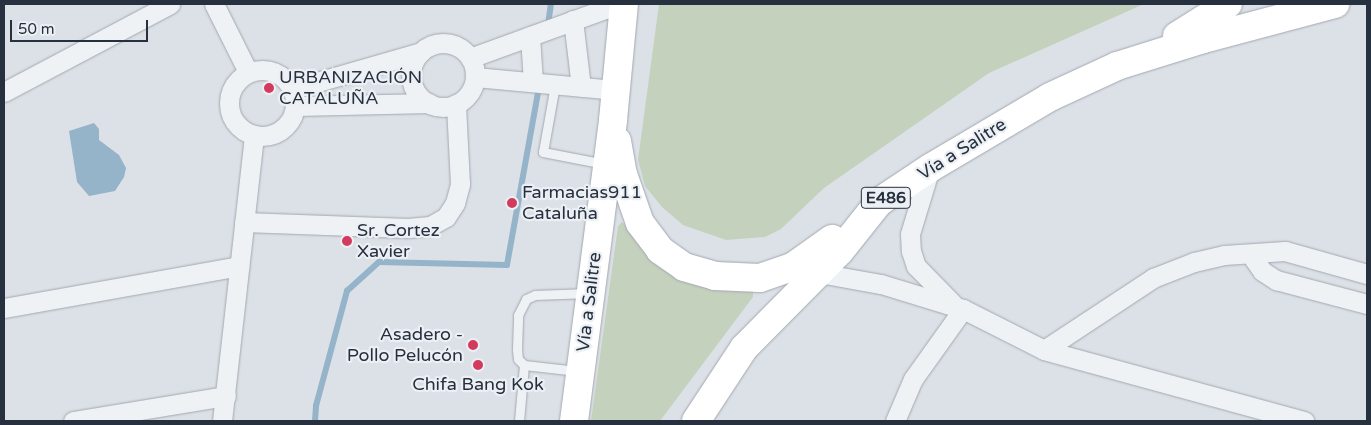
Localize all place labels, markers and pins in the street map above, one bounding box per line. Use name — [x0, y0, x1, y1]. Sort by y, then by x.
place label: URBANIZACIÓN CATALUÑA — [279, 67, 422, 110]
marker: URBANIZACIÓN CATALUÑA — [263, 82, 275, 94]
place label: Farmacias911 Cataluña — [522, 182, 642, 224]
marker: Farmacias911 Cataluña — [506, 197, 518, 209]
place label: Sr. Cortez Xavier — [357, 220, 440, 262]
marker: Sr. Cortez Xavier — [341, 235, 353, 247]
place label: Asadero - Pollo Pelucón — [347, 324, 463, 366]
marker: Asadero - Pollo Pelucón — [467, 339, 479, 351]
marker: Chifa Bang Kok — [472, 359, 484, 371]
place label: Chifa Bang Kok — [412, 373, 544, 395]

